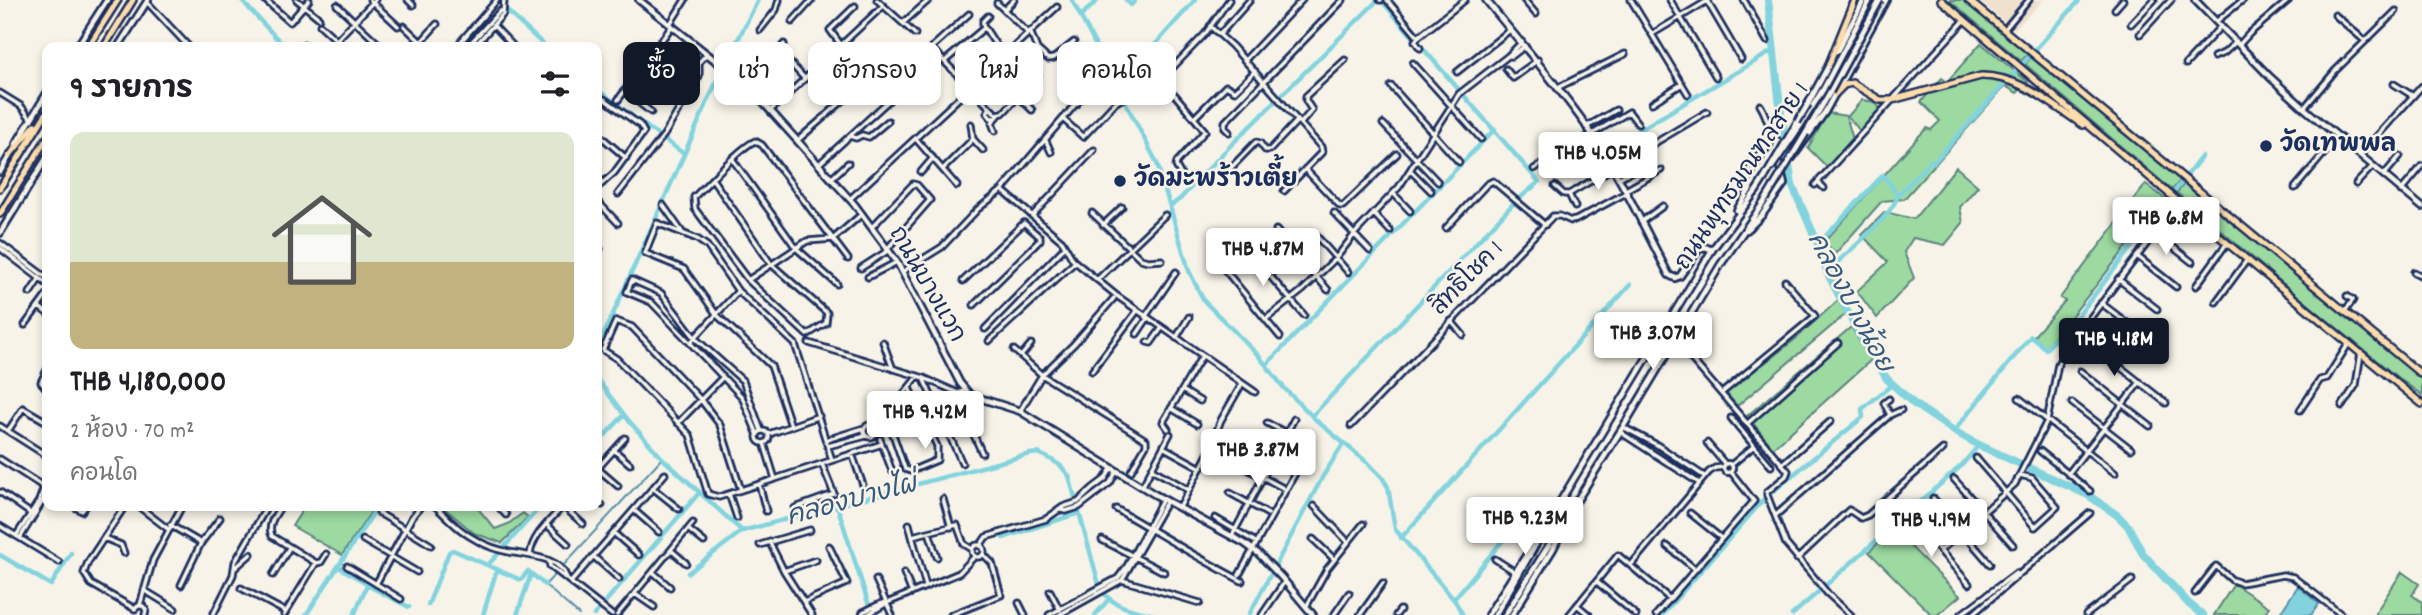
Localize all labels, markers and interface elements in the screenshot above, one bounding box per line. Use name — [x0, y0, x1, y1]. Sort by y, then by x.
chip: ซื้อ — [623, 42, 700, 105]
chip: เช่า — [714, 42, 794, 105]
chip: ตัวกรอง — [808, 42, 941, 105]
chip: ใหม่ — [955, 42, 1043, 105]
chip: คอนโด — [1057, 42, 1176, 105]
icon: filters — [536, 65, 574, 103]
text: 9 รายการ — [70, 70, 193, 113]
street label: ถนนพุทธมณฑลสาย 1 — [1667, 76, 1819, 278]
place label: วัดเทพพล — [2280, 128, 2396, 163]
pin: THB 4.05M — [1518, 132, 1678, 192]
text: THB 4.05M — [1554, 138, 1642, 171]
marker: วัดเทพพล — [2258, 138, 2274, 154]
place label: วัดมะพร้าวเตี้ย — [1134, 153, 1298, 198]
marker: วัดมะพร้าวเตี้ย — [1112, 173, 1128, 189]
icon: home — [259, 177, 385, 303]
pin: THB 6.8M — [2094, 198, 2238, 257]
text: THB 6.8M — [2129, 203, 2203, 236]
street label: ถนนบางแวก — [879, 221, 973, 349]
water label: คลองบางน้อย — [1796, 226, 1903, 382]
pin: THB 4.87M — [1183, 229, 1343, 288]
street label: สิทธิโชค 1 — [1422, 233, 1512, 324]
text: THB 4.87M — [1222, 234, 1304, 267]
pin: THB 3.07M — [1573, 312, 1733, 372]
text: THB 3.07M — [1610, 318, 1696, 351]
pin: THB 4.18M — [2034, 318, 2194, 378]
text: THB 4.18M — [2075, 324, 2153, 357]
text: THB 4,180,000 — [70, 363, 226, 406]
pin: THB 9.42M — [845, 392, 1005, 451]
text: THB 9.42M — [883, 397, 967, 430]
text: 2 ห้อง · 70 m² — [70, 416, 194, 449]
pin: THB 3.87M — [1178, 430, 1338, 489]
text: THB 3.87M — [1217, 435, 1299, 468]
text: คอนโด — [70, 459, 138, 492]
water label: คลองบางไผ่ — [782, 464, 926, 537]
pin: THB 9.23M — [1445, 498, 1605, 557]
pin: THB 4.19M — [1851, 500, 2011, 559]
text: THB 9.23M — [1482, 503, 1568, 536]
text: THB 4.19M — [1891, 505, 1971, 538]

